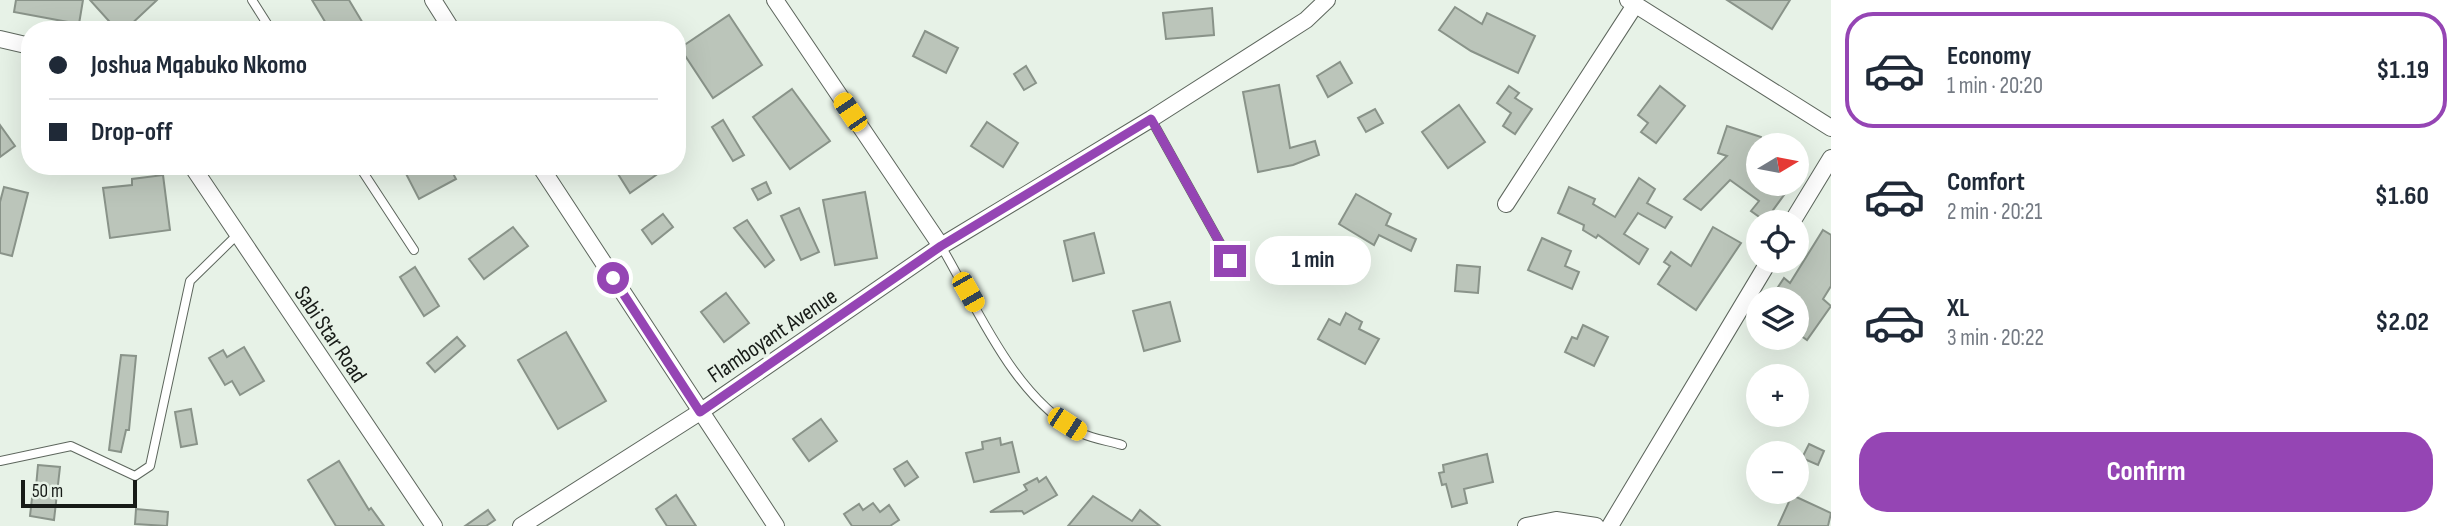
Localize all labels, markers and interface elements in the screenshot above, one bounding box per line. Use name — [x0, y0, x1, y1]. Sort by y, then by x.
icon: car — [1863, 39, 1926, 102]
text: Economy — [1947, 41, 2031, 72]
text: Joshua Mqabuko Nkomo — [91, 50, 307, 81]
text: $1.19 — [2376, 55, 2429, 86]
text: 1 min · 20:20 — [1947, 72, 2043, 100]
car — [830, 89, 871, 135]
text: Drop-off — [91, 117, 172, 148]
north arrow — [1746, 133, 1810, 196]
map controls — [1746, 133, 1809, 504]
icon: car — [1863, 165, 1926, 228]
text: Comfort — [1947, 167, 2025, 198]
text: $1.60 — [2375, 181, 2429, 212]
text: 2 min · 20:21 — [1947, 198, 2042, 226]
button: locate — [1746, 210, 1809, 273]
callout: 1 min — [1254, 236, 1370, 286]
route end — [1214, 245, 1246, 277]
text: 1 min — [1292, 246, 1334, 274]
route start — [597, 262, 629, 294]
car — [949, 269, 988, 315]
street label: Sabi Star Road — [288, 281, 373, 388]
street label: Flamboyant Avenue — [703, 282, 843, 389]
button: layers — [1746, 287, 1809, 350]
icon: car — [1863, 291, 1926, 354]
text: XL — [1947, 293, 1969, 324]
text: $2.02 — [2375, 307, 2429, 338]
text: 3 min · 20:22 — [1947, 324, 2044, 352]
button: + — [1746, 364, 1809, 427]
car — [1044, 404, 1091, 444]
button: Confirm — [1859, 432, 2433, 512]
button: − — [1746, 441, 1809, 504]
scale bar — [21, 477, 136, 509]
text: 50 m — [32, 480, 63, 503]

